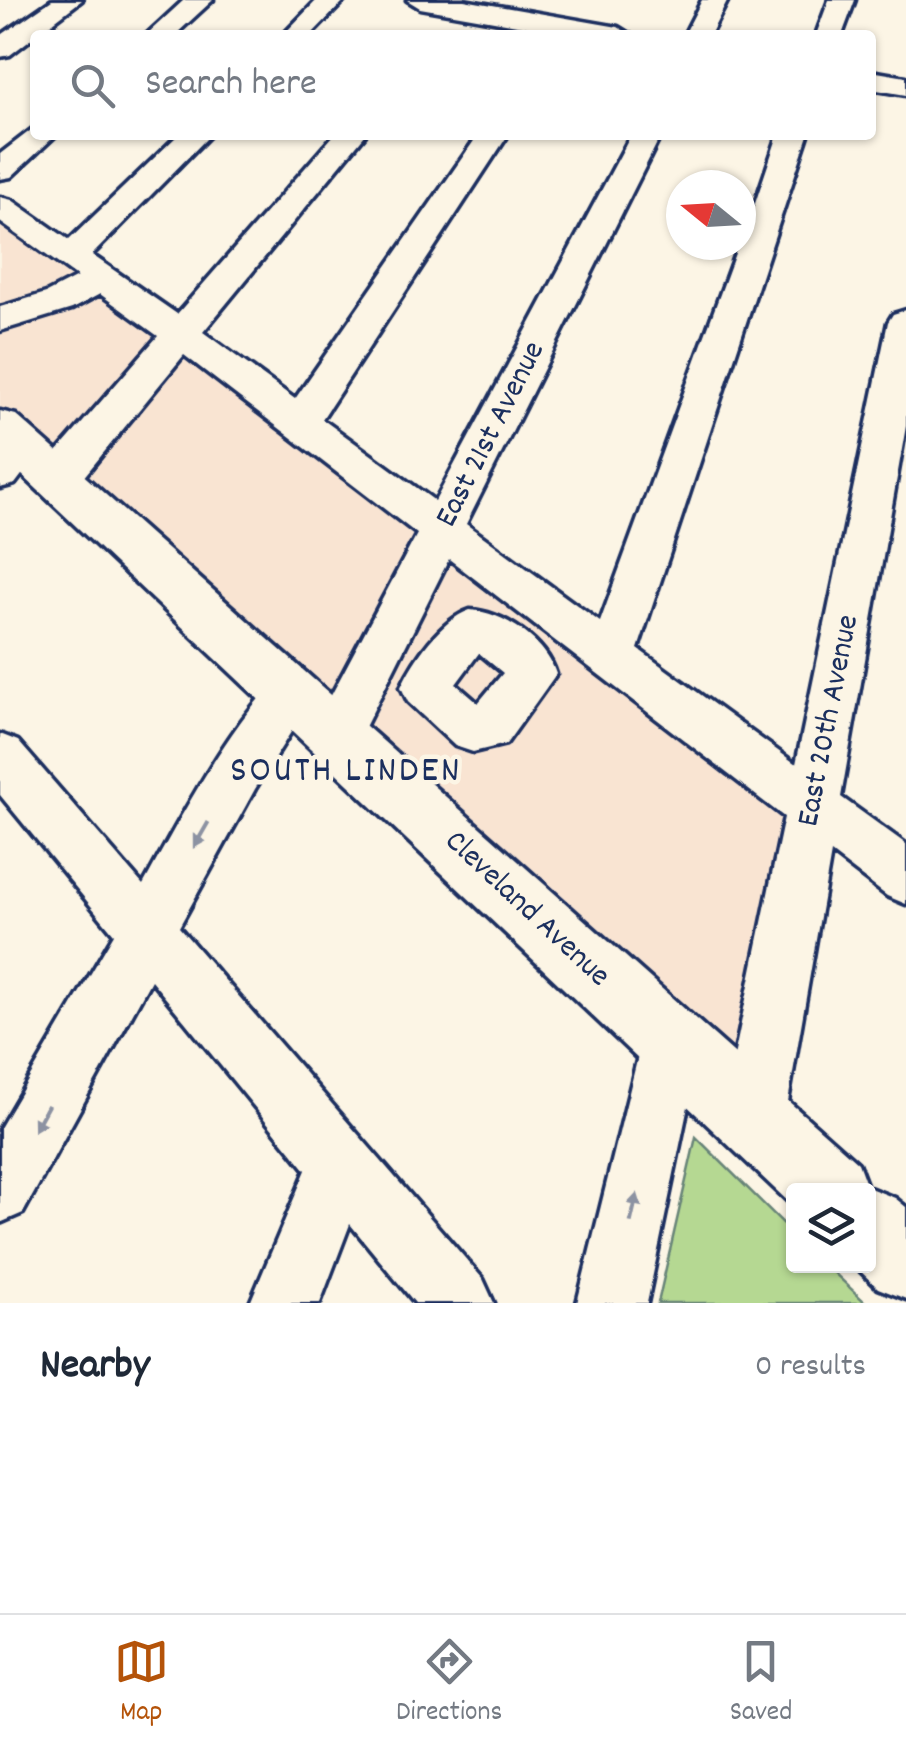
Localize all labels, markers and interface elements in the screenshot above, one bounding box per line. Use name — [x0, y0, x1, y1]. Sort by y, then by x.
search box — [30, 30, 876, 140]
icon: search — [65, 58, 120, 113]
text: Search here — [145, 58, 317, 113]
north arrow — [666, 170, 756, 260]
street label: East 21st Avenue — [425, 334, 559, 536]
street label: East 20th Avenue — [787, 611, 873, 831]
district label: SOUTH LINDEN — [230, 745, 462, 800]
one-way arrow — [193, 821, 211, 849]
street label: Cleveland Avenue — [433, 821, 619, 999]
one-way arrow — [32, 1104, 50, 1132]
map controls — [786, 1183, 876, 1273]
button: layers — [786, 1183, 876, 1273]
one-way arrow — [627, 1192, 642, 1223]
text: Nearby — [40, 1338, 150, 1398]
text: 0 results — [755, 1345, 866, 1391]
tab: Map — [114, 1634, 169, 1734]
tab: Directions — [396, 1634, 502, 1734]
tab: Saved — [730, 1634, 792, 1734]

